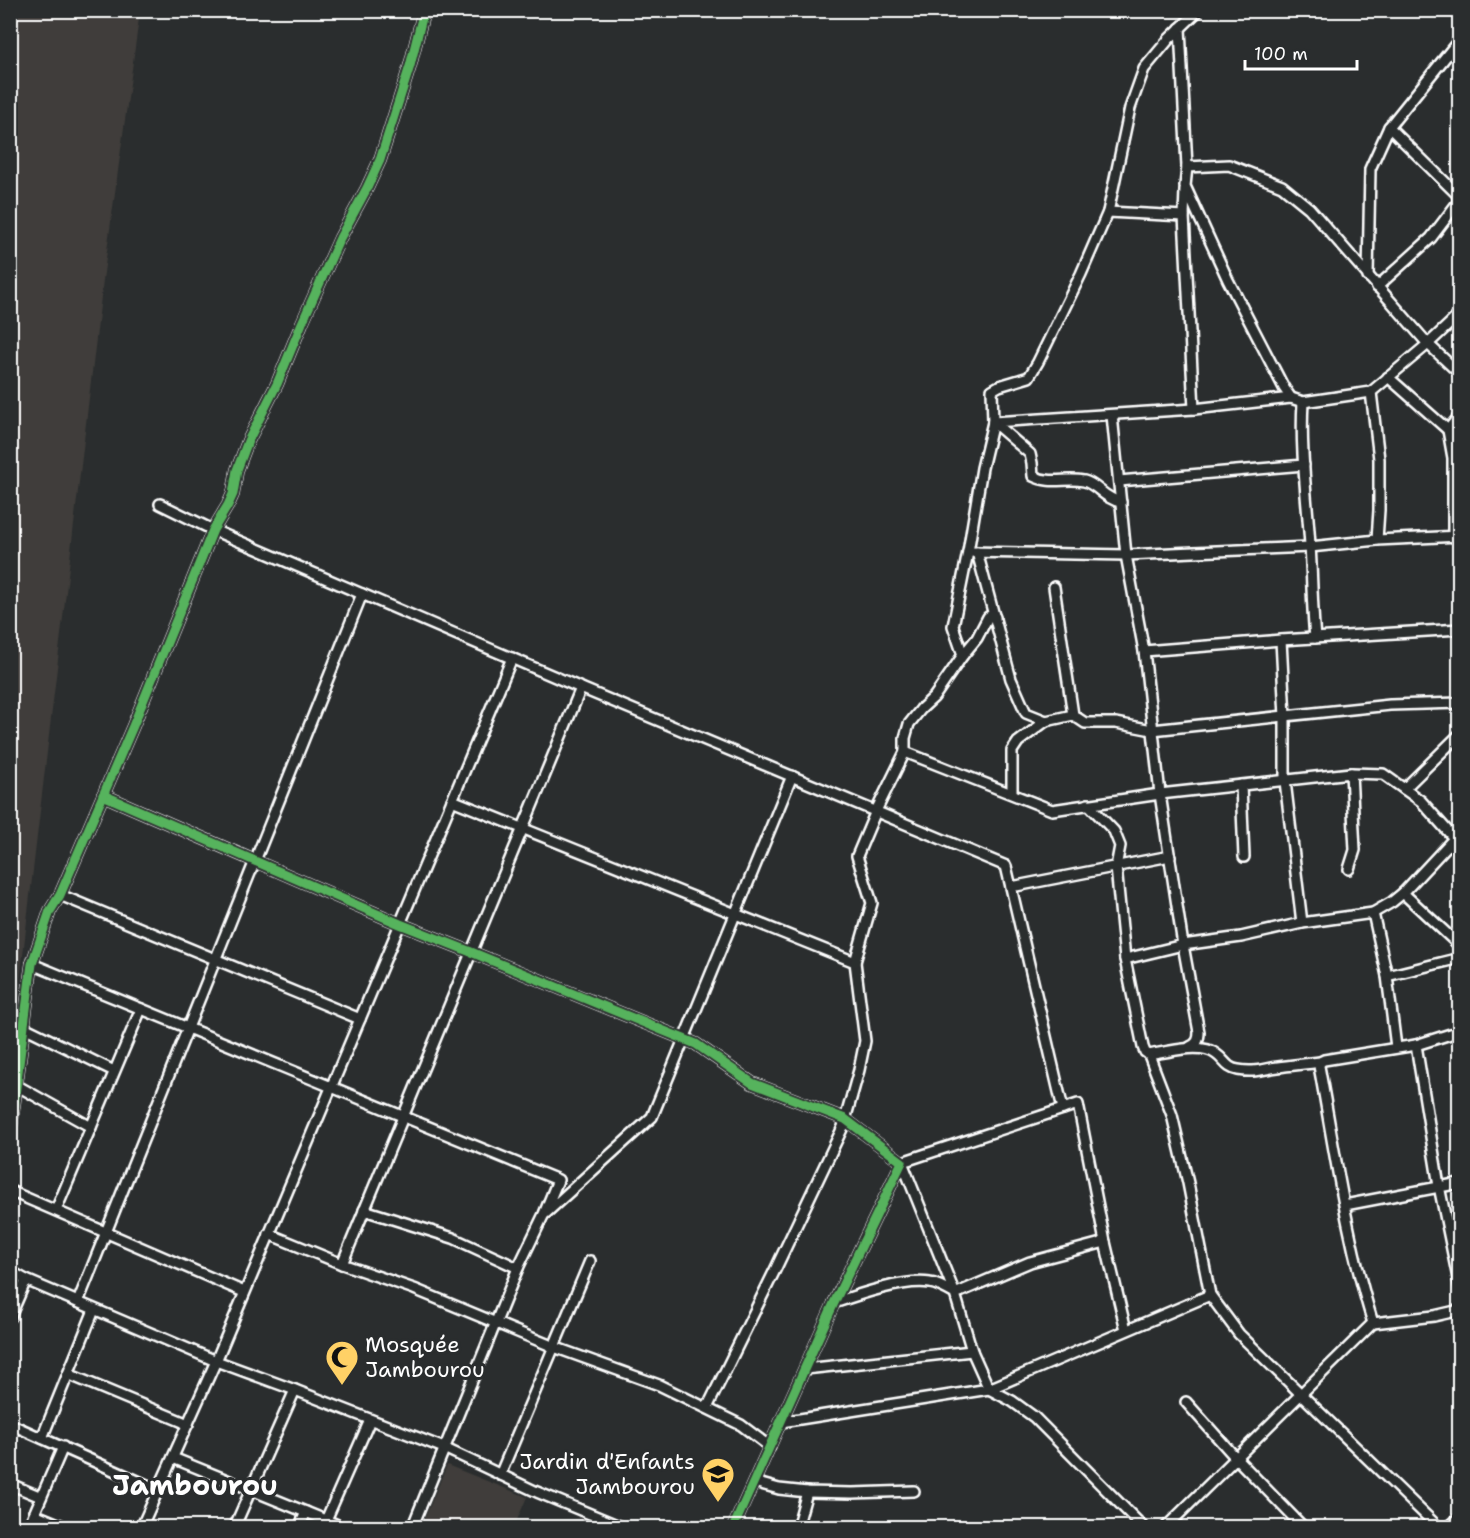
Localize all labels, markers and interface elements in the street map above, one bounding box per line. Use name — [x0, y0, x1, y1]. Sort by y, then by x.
scale bar — [1245, 33, 1358, 71]
text: 100 m — [1254, 42, 1308, 66]
place label: Mosquée Jambourou — [365, 1330, 485, 1384]
mosque icon: Mosquée Jambourou — [324, 1339, 360, 1386]
place label: Jardin d'Enfants Jambourou — [519, 1447, 695, 1501]
school or university icon: Jardin d'Enfants Jambourou — [700, 1456, 736, 1503]
district label: Jambourou — [112, 1466, 278, 1504]

